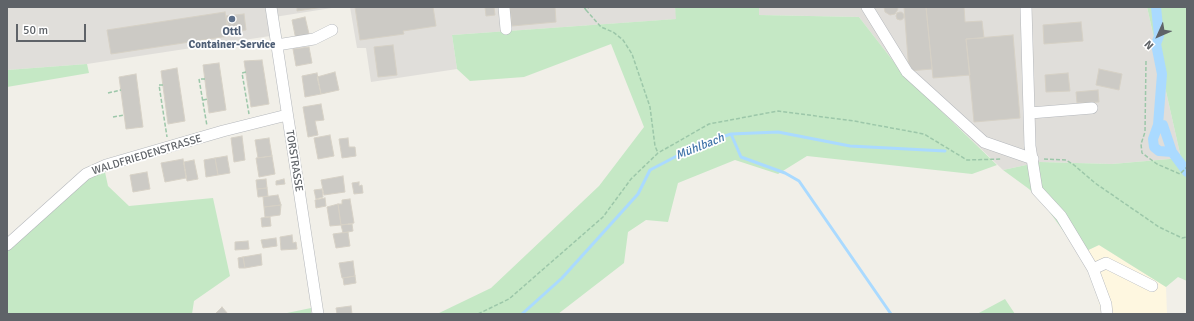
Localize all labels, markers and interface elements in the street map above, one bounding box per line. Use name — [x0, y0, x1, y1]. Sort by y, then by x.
marker: Ottl Container-Service — [227, 14, 237, 24]
scale bar — [18, 16, 88, 42]
north arrow — [1138, 16, 1178, 56]
text: 50 m — [23, 23, 48, 38]
place label: Ottl Container-Service — [189, 25, 275, 51]
text: N — [1142, 38, 1156, 52]
street label: TORSTRASSE — [283, 129, 305, 193]
water label: Mühlbach — [674, 131, 726, 163]
street label: WALDFRIEDENSTRASSE — [90, 132, 204, 178]

